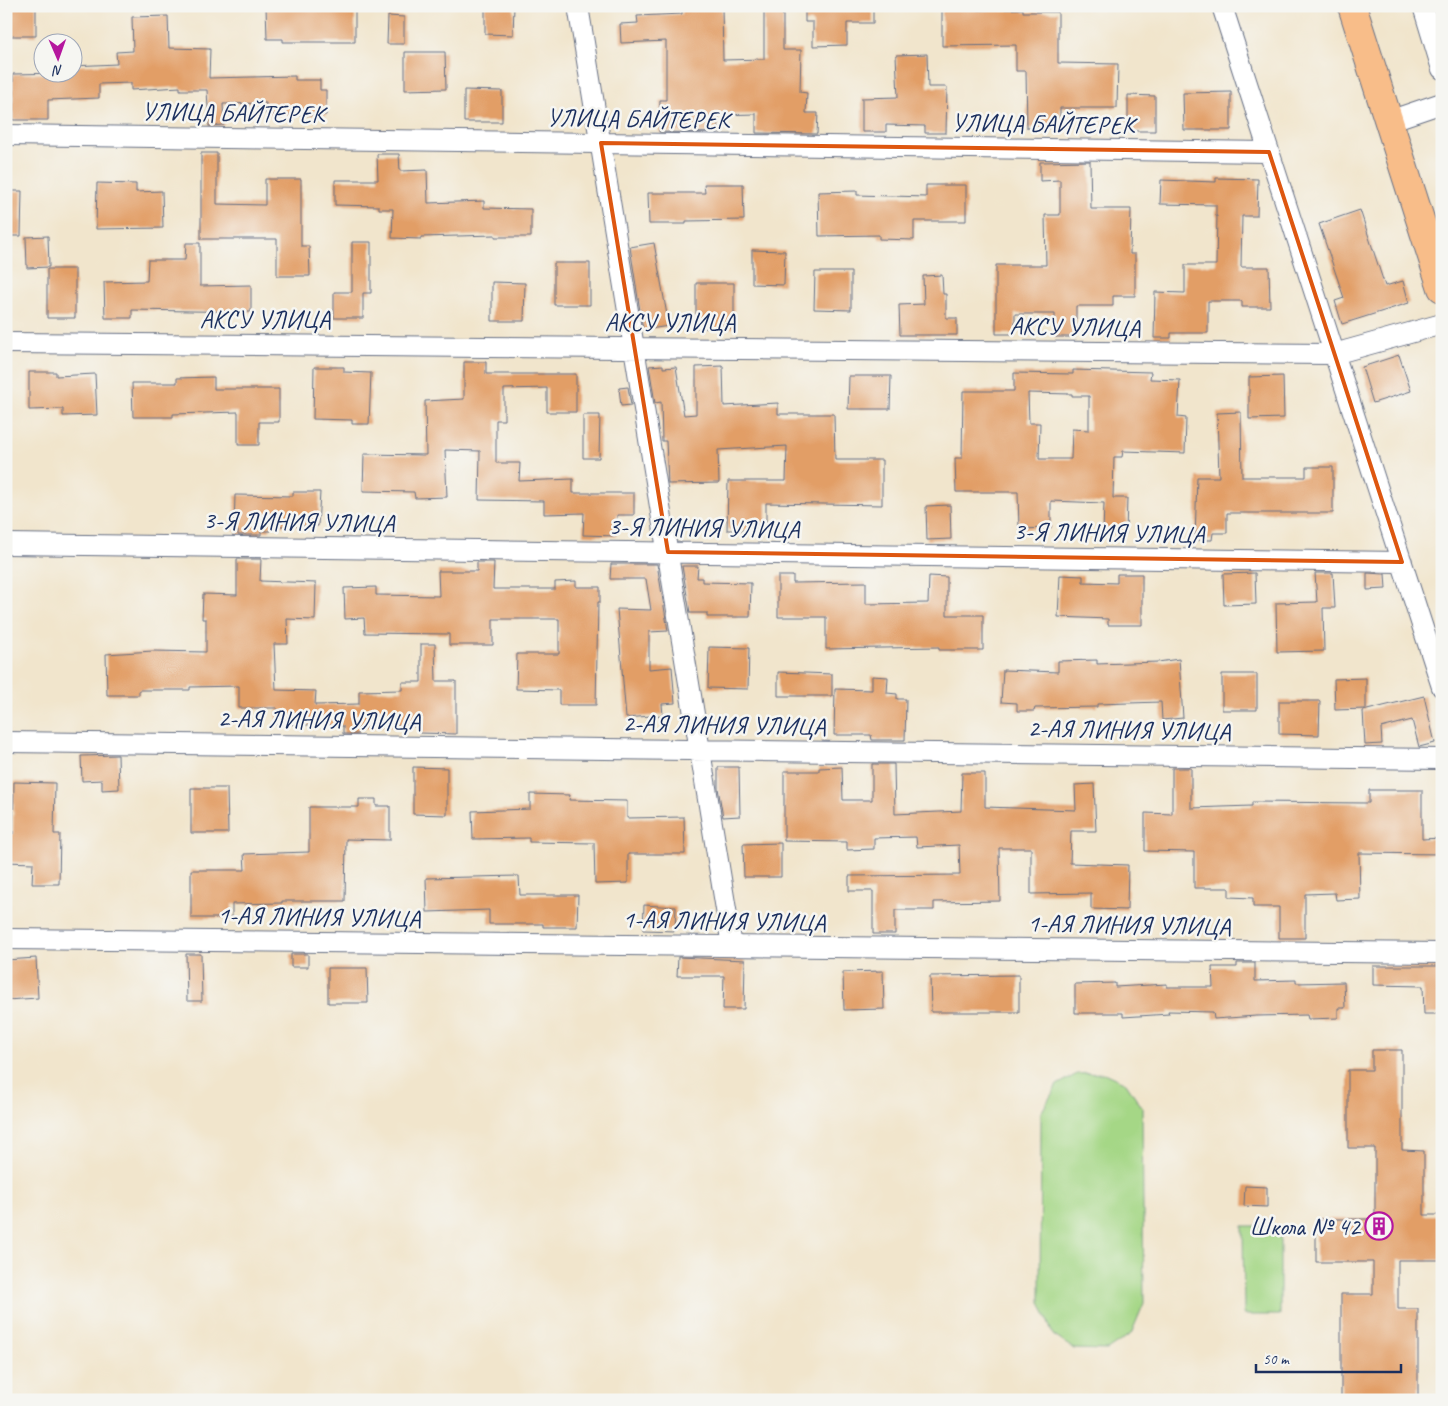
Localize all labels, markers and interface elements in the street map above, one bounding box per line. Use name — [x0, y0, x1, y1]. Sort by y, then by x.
north arrow — [32, 32, 82, 82]
text: N — [51, 62, 63, 79]
street label: УЛИЦА БАЙТЕРЕК — [141, 95, 328, 131]
street label: УЛИЦА БАЙТЕРЕК — [546, 101, 733, 137]
street label: УЛИЦА БАЙТЕРЕК — [951, 106, 1138, 142]
street label: АКСУ УЛИЦА — [200, 304, 331, 336]
street label: АКСУ УЛИЦА — [605, 307, 736, 339]
street label: АКСУ УЛИЦА — [1009, 310, 1141, 344]
street label: 3-Я ЛИНИЯ УЛИЦА — [203, 504, 396, 540]
street label: 3-Я ЛИНИЯ УЛИЦА — [608, 510, 801, 546]
street label: 3-Я ЛИНИЯ УЛИЦА — [1013, 515, 1206, 551]
street label: 2-АЯ ЛИНИЯ УЛИЦА — [217, 702, 421, 738]
street label: 2-АЯ ЛИНИЯ УЛИЦА — [622, 707, 826, 743]
street label: 2-АЯ ЛИНИЯ УЛИЦА — [1027, 712, 1231, 748]
street label: 1-АЯ ЛИНИЯ УЛИЦА — [217, 899, 421, 935]
street label: 1-АЯ ЛИНИЯ УЛИЦА — [622, 903, 826, 939]
street label: 1-АЯ ЛИНИЯ УЛИЦА — [1027, 907, 1231, 943]
place label: Школа № 42 — [1250, 1211, 1362, 1243]
building icon: Школа № 42 — [1364, 1211, 1394, 1241]
scale bar — [1256, 1341, 1400, 1373]
text: 50 m — [1263, 1350, 1290, 1369]

